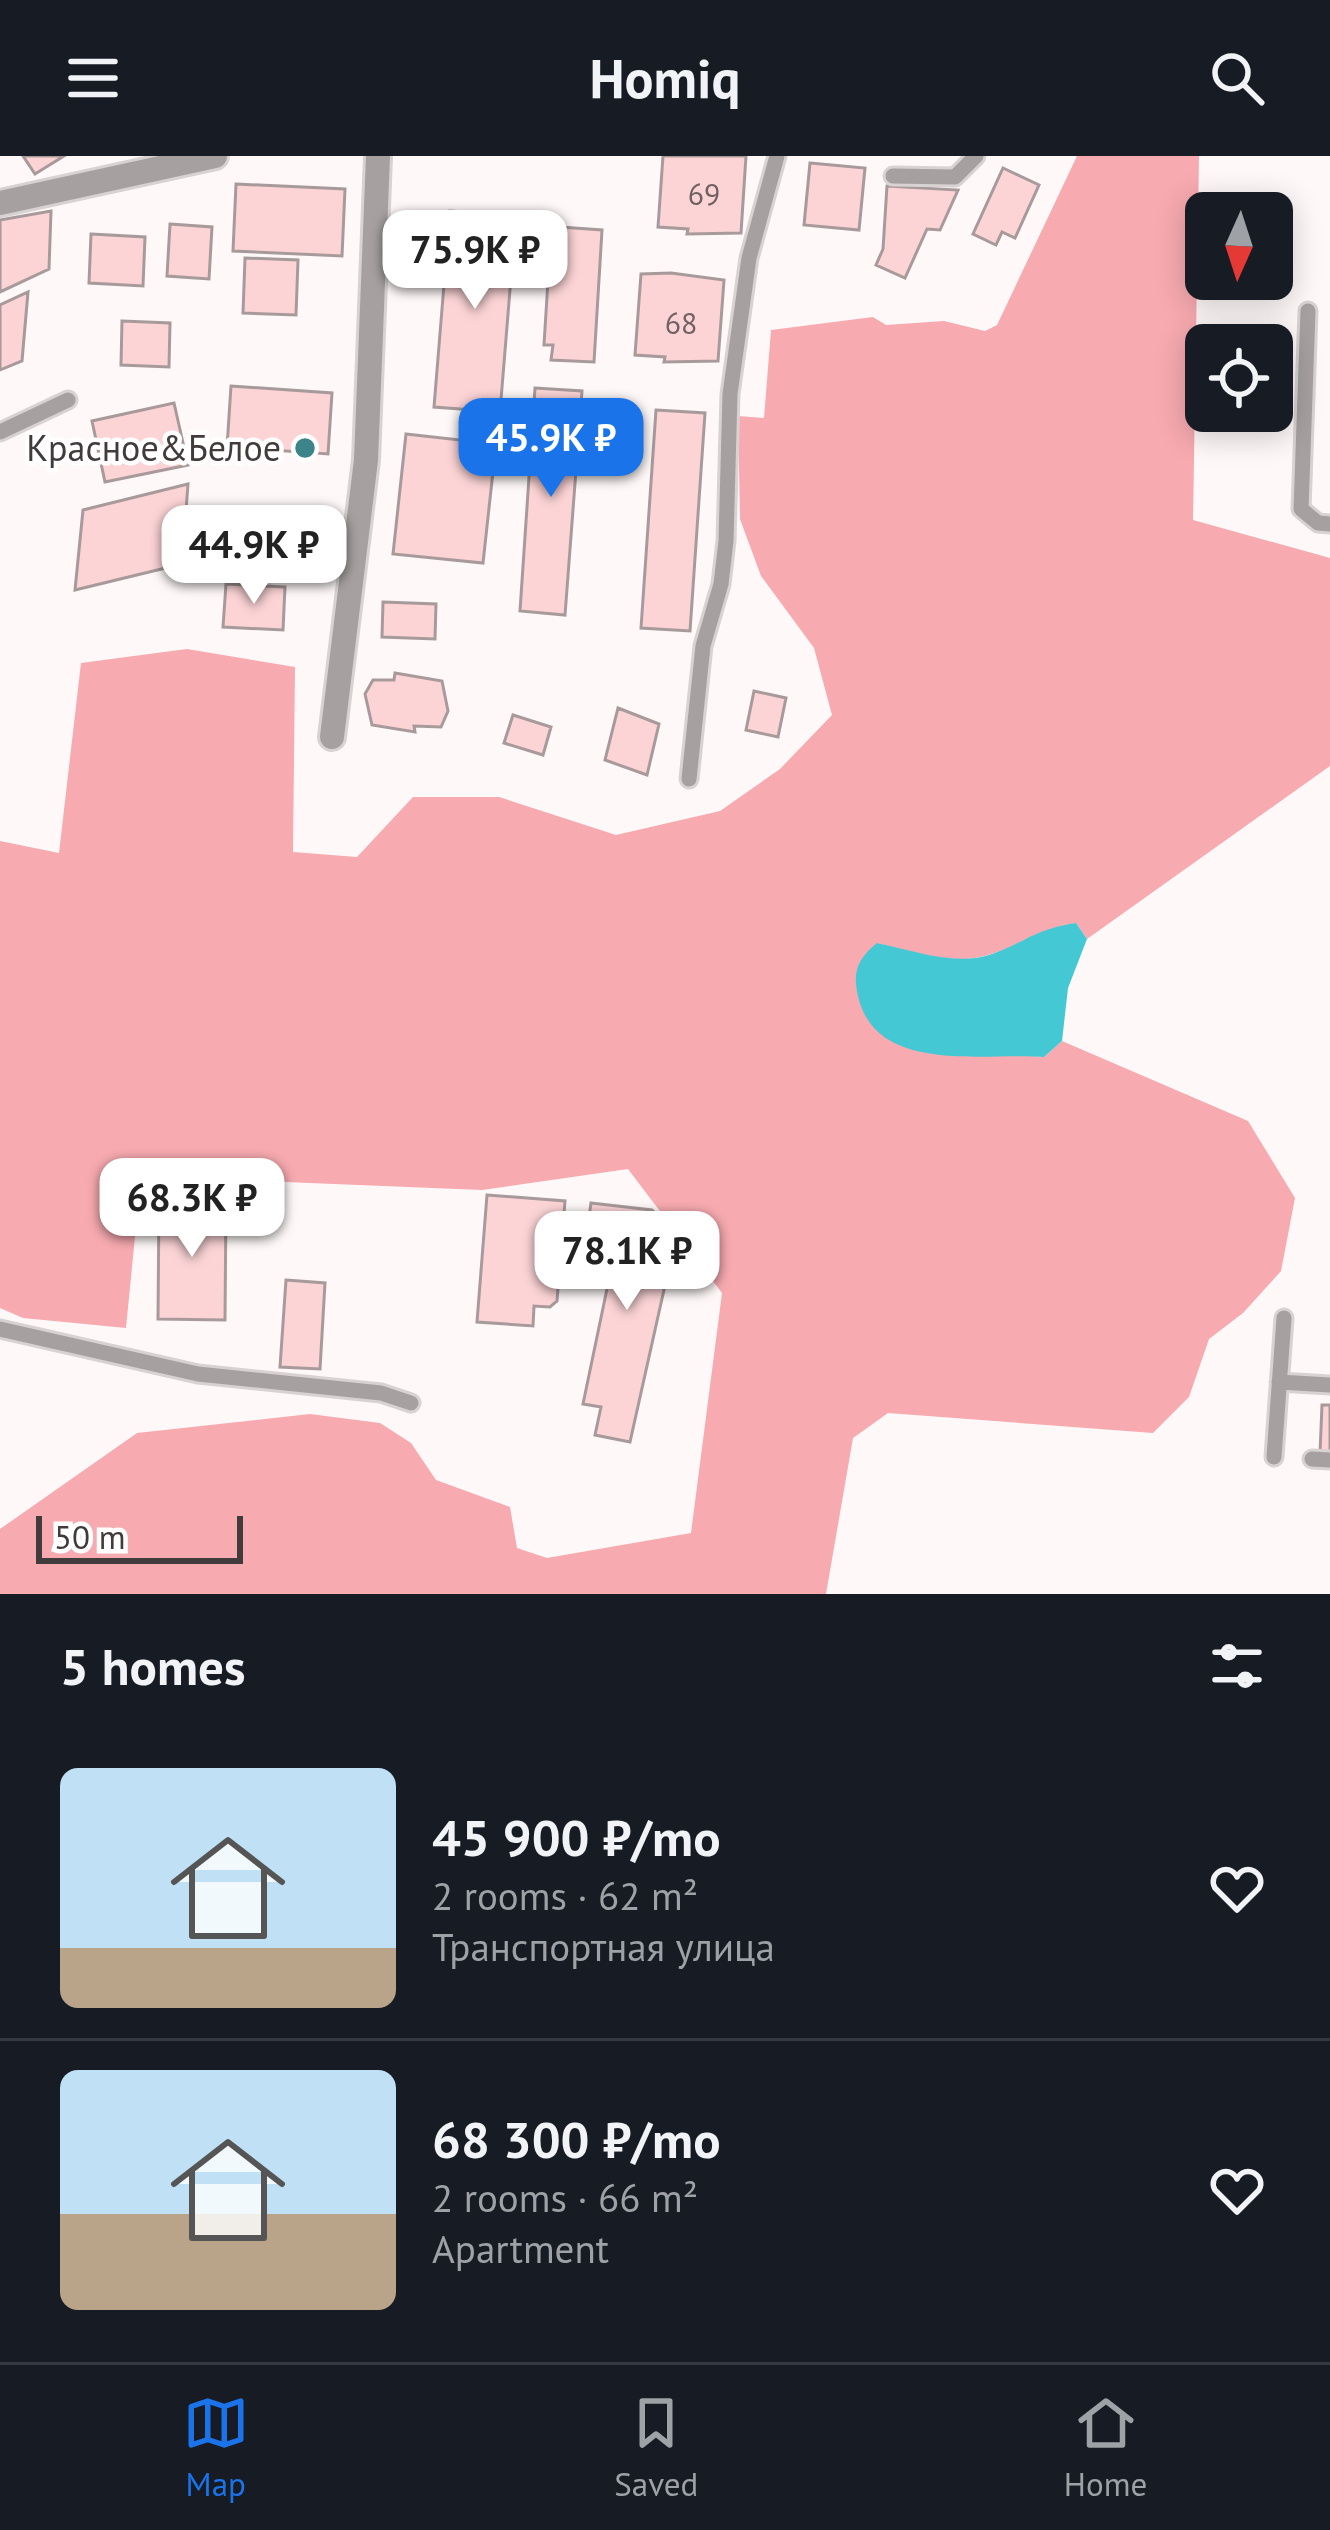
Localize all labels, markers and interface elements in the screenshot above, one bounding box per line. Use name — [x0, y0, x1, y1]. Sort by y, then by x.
text: Homiq — [589, 43, 741, 113]
icon: menu — [60, 45, 126, 111]
icon: search — [1204, 45, 1270, 111]
house number: 69 — [688, 174, 720, 213]
north arrow — [1185, 192, 1293, 300]
map controls — [1185, 192, 1293, 432]
pin: 75.9K ₽ — [364, 210, 586, 312]
text: 75.9K ₽ — [410, 223, 540, 274]
house number: 68 — [665, 303, 697, 342]
button: locate — [1185, 324, 1293, 432]
pin: 45.9K ₽ — [440, 398, 662, 500]
text: 45.9K ₽ — [486, 411, 616, 462]
place label: Красное&Белое — [26, 424, 281, 471]
marker: Красное&Белое — [292, 435, 318, 461]
pin: 44.9K ₽ — [143, 505, 365, 607]
text: 44.9K ₽ — [189, 518, 319, 569]
pin: 68.3K ₽ — [81, 1158, 303, 1260]
text: 68.3K ₽ — [127, 1171, 257, 1222]
pin: 78.1K ₽ — [516, 1211, 738, 1313]
text: 78.1K ₽ — [562, 1224, 692, 1275]
scale bar — [36, 1510, 243, 1563]
text: 50 m — [54, 1515, 126, 1558]
text: 5 homes — [60, 1633, 246, 1699]
icon: filters — [1204, 1633, 1270, 1699]
text: 45 900 ₽/mo — [432, 1804, 721, 1870]
icon: home — [156, 1816, 300, 1960]
icon: heart — [1204, 1855, 1270, 1921]
text: 2 rooms · 62 m² — [432, 1870, 698, 1921]
text: Транспортная улица — [432, 1921, 775, 1972]
text: 68 300 ₽/mo — [432, 2106, 721, 2172]
icon: home — [156, 2118, 300, 2262]
icon: heart — [1204, 2157, 1270, 2223]
text: 2 rooms · 66 m² — [432, 2172, 698, 2223]
text: Apartment — [432, 2223, 609, 2274]
tab: Map — [183, 2390, 249, 2505]
tab: Saved — [614, 2390, 698, 2505]
tab: Home — [1064, 2390, 1147, 2505]

